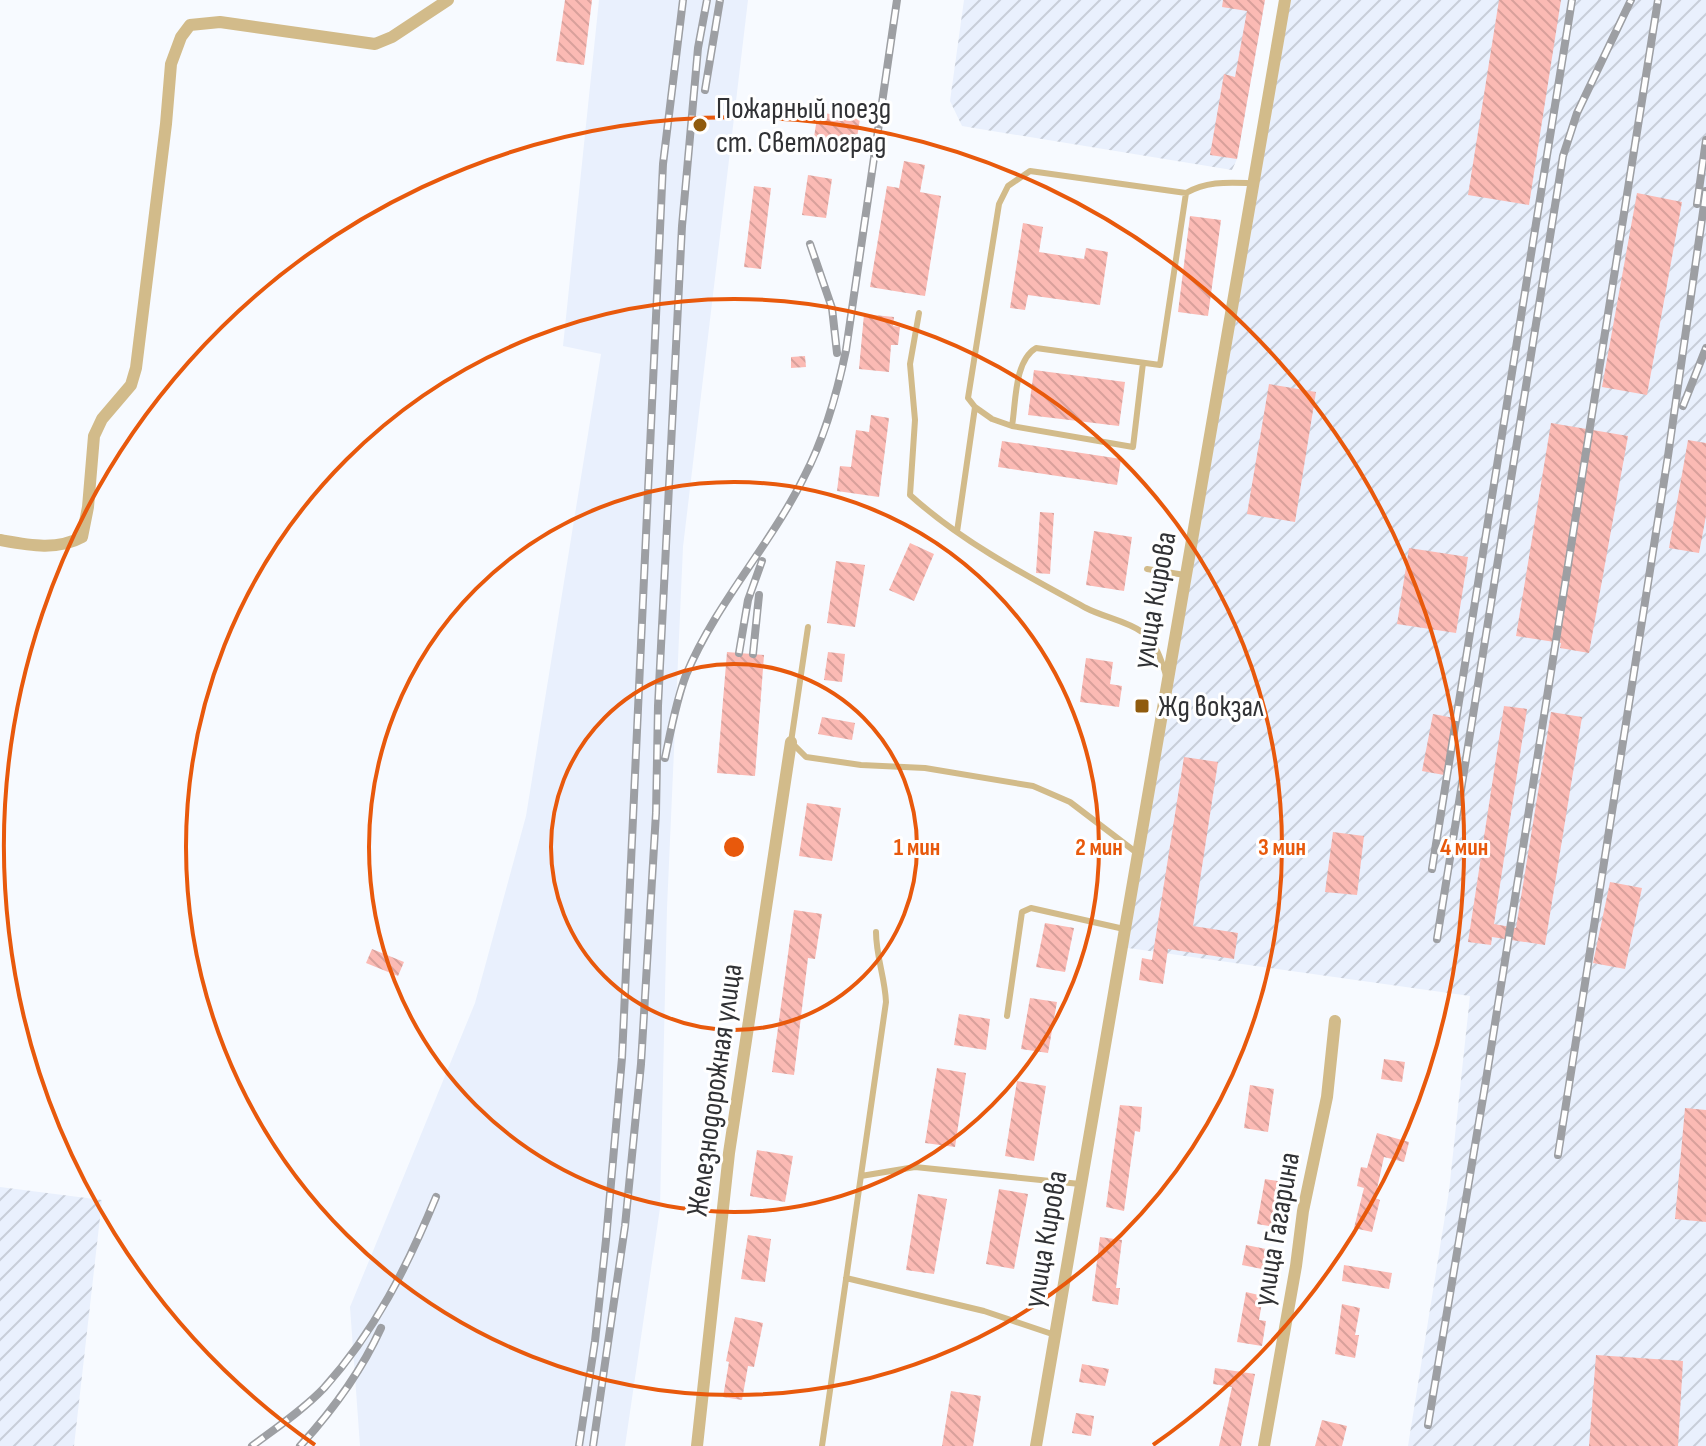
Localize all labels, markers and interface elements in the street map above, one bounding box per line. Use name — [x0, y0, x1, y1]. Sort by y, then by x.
place label: Пожарный поезд ст. Светлоград — [716, 91, 891, 161]
marker: Пожарный поезд ст. Светлоград — [691, 116, 709, 134]
street label: улица Кирова — [1125, 529, 1185, 671]
place label: Жд вокзал — [1158, 689, 1264, 725]
marker: Жд вокзал — [1133, 697, 1151, 715]
centre of rings — [720, 833, 748, 861]
text: 1 мин — [894, 833, 940, 862]
text: 2 мин — [1075, 833, 1123, 862]
text: 3 мин — [1258, 833, 1306, 862]
text: 4 мин — [1440, 833, 1488, 862]
street label: Железнодорожная улица — [679, 961, 751, 1219]
street label: улица Гагарина — [1246, 1150, 1308, 1309]
street label: улица Кирова — [1016, 1168, 1076, 1310]

